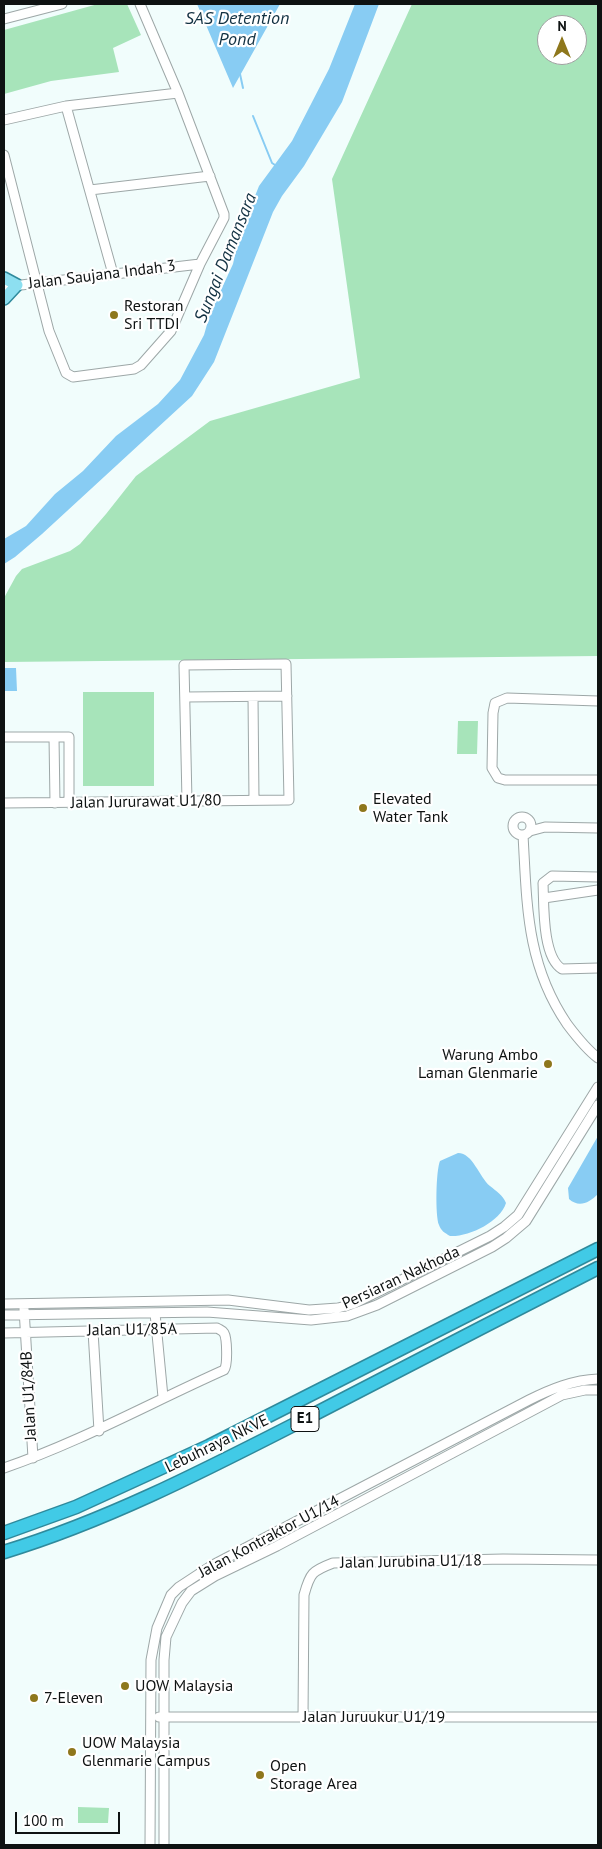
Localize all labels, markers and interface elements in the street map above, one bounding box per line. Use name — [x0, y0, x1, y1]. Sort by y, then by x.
water label: SAS Detention Pond — [185, 8, 289, 50]
north arrow — [537, 15, 587, 65]
text: N — [557, 17, 567, 35]
water label: Sungai Damansara — [190, 190, 262, 326]
street label: Jalan Saujana Indah 3 — [27, 256, 177, 294]
place label: Restoran Sri TTDI — [124, 296, 184, 334]
marker: Restoran Sri TTDI — [108, 309, 120, 321]
place label: Elevated Water Tank — [373, 789, 448, 827]
street label: Jalan Jururawat U1/80 — [71, 791, 221, 813]
marker: Elevated Water Tank — [357, 802, 369, 814]
place label: Warung Ambo Laman Glenmarie — [418, 1045, 538, 1083]
marker: Warung Ambo Laman Glenmarie — [542, 1058, 554, 1070]
street label: Persiaran Nakhoda — [339, 1242, 463, 1314]
street label: Jalan U1/85A — [87, 1320, 177, 1340]
street label: Jalan U1/84B — [17, 1351, 41, 1441]
road number: E1 — [291, 1406, 319, 1432]
street label: Lebuhraya NKVE — [162, 1411, 272, 1477]
street label: Jalan Kontraktor U1/14 — [195, 1492, 343, 1582]
street label: Jalan Jurubina U1/18 — [340, 1551, 482, 1573]
place label: UOW Malaysia — [135, 1676, 233, 1696]
marker: UOW Malaysia — [119, 1680, 131, 1692]
place label: 7-Eleven — [44, 1688, 103, 1708]
marker: 7-Eleven — [28, 1692, 40, 1704]
street label: Jalan Juruukur U1/19 — [303, 1707, 445, 1727]
place label: UOW Malaysia Glenmarie Campus — [82, 1733, 210, 1771]
marker: UOW Malaysia Glenmarie Campus — [66, 1746, 78, 1758]
place label: Open Storage Area — [270, 1756, 358, 1794]
marker: Open Storage Area — [254, 1769, 266, 1781]
scale bar — [18, 1802, 122, 1834]
text: 100 m — [23, 1811, 64, 1830]

